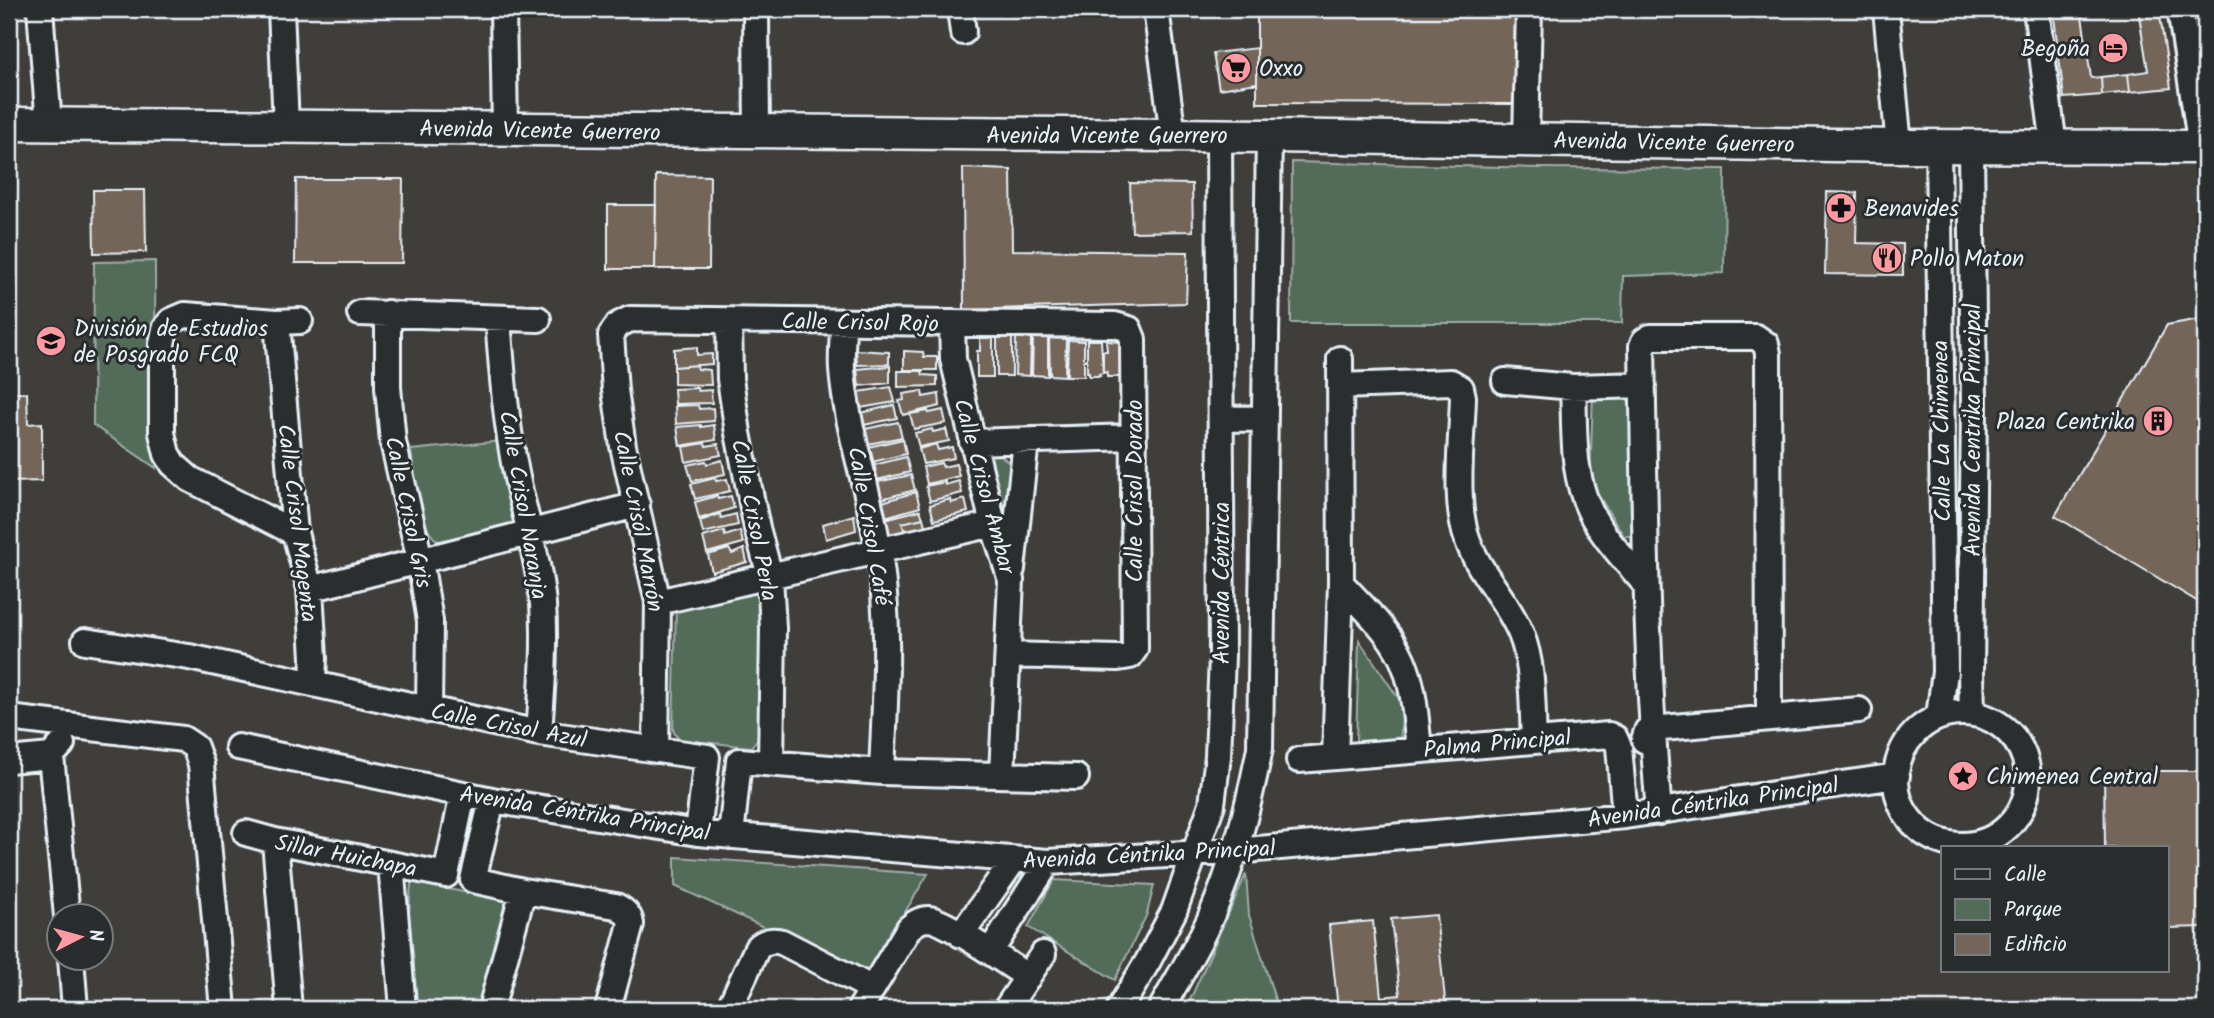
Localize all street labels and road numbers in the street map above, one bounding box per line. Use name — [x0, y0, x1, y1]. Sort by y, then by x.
street label: Avenida Vicente Guerrero — [419, 112, 661, 152]
street label: Avenida Vicente Guerrero — [986, 119, 1228, 155]
street label: Avenida Vicente Guerrero — [1553, 124, 1795, 164]
street label: Avenida Centrika Principal — [1956, 303, 1992, 557]
street label: Calle Crisol Rojo — [781, 305, 939, 343]
street label: Calle La Chimenea — [1923, 340, 1963, 522]
street label: Calle Crisol Ambar — [942, 395, 1024, 579]
street label: Calle Crisol Dorado — [1118, 400, 1154, 582]
street label: Calle Crisol Naranja — [488, 408, 556, 603]
street label: Calle Crisol Magenta — [266, 422, 326, 624]
street label: Calle Crisól Marrón — [602, 428, 672, 615]
street label: Calle Crisol Gris — [373, 433, 441, 592]
street label: Calle Crisol Perla — [720, 436, 786, 604]
street label: Calle Crisol Café — [836, 444, 900, 609]
street label: Avenida Céntrica — [1205, 502, 1241, 664]
street label: Calle Crisol Azul — [428, 694, 590, 760]
street label: Palma Principal — [1422, 721, 1573, 769]
street label: Avenida Céntrika Principal — [1585, 768, 1841, 839]
street label: Avenida Céntrika Principal — [457, 777, 713, 853]
street label: Sillar Huichapa — [272, 826, 420, 888]
street label: Avenida Céntrika Principal — [1022, 831, 1277, 881]

